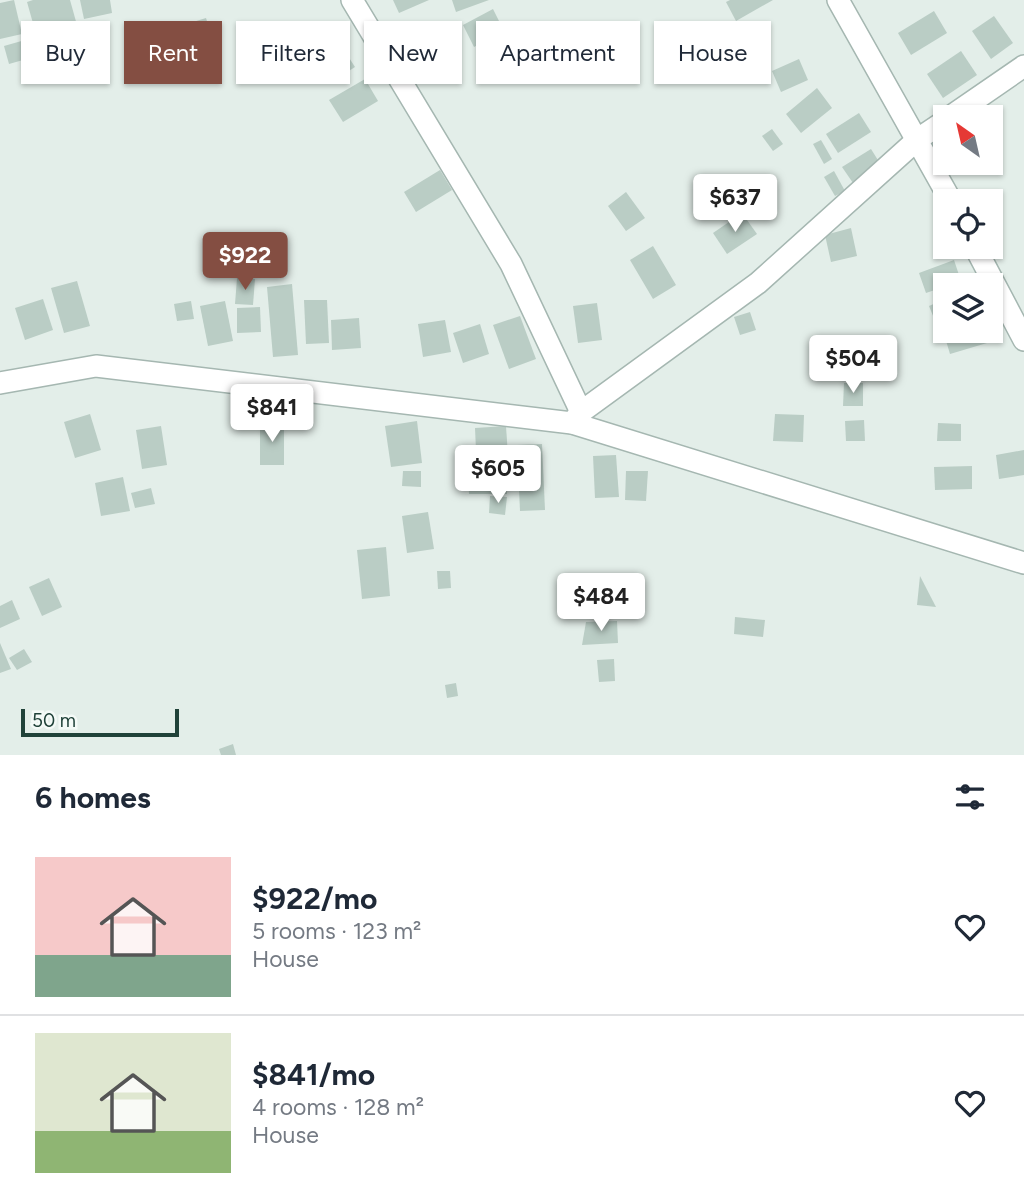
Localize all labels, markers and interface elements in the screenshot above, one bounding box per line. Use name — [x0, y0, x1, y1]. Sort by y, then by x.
chip: Buy — [21, 21, 110, 84]
chip: Rent — [124, 21, 222, 84]
chip: Filters — [236, 21, 350, 84]
chip: New — [364, 21, 462, 84]
chip: Apartment — [476, 21, 640, 84]
chip: House — [654, 21, 771, 84]
north arrow — [933, 105, 1003, 175]
map controls — [933, 105, 1003, 343]
pin: $637 — [694, 174, 776, 234]
text: $637 — [709, 183, 761, 211]
button: locate — [933, 189, 1003, 259]
pin: $922 — [204, 232, 286, 292]
text: $922 — [219, 241, 271, 269]
button: layers — [933, 273, 1003, 343]
pin: $504 — [812, 336, 894, 395]
text: $504 — [825, 344, 881, 372]
pin: $841 — [231, 384, 313, 444]
text: $841 — [246, 393, 298, 421]
pin: $605 — [457, 446, 539, 505]
text: $605 — [471, 454, 525, 482]
pin: $484 — [560, 574, 642, 633]
text: $484 — [573, 582, 629, 610]
scale bar — [21, 706, 178, 738]
text: 50 m — [32, 709, 76, 732]
icon: filters — [951, 778, 989, 816]
text: 6 homes — [35, 779, 151, 816]
text: $922/mo — [252, 880, 377, 917]
icon: home — [91, 885, 175, 969]
icon: heart — [951, 908, 989, 946]
text: 5 rooms · 123 m² — [252, 917, 421, 945]
text: House — [252, 945, 319, 973]
text: $841/mo — [252, 1056, 375, 1093]
icon: home — [91, 1061, 175, 1145]
icon: heart — [951, 1084, 989, 1122]
text: 4 rooms · 128 m² — [252, 1093, 424, 1121]
text: House — [252, 1121, 319, 1149]

